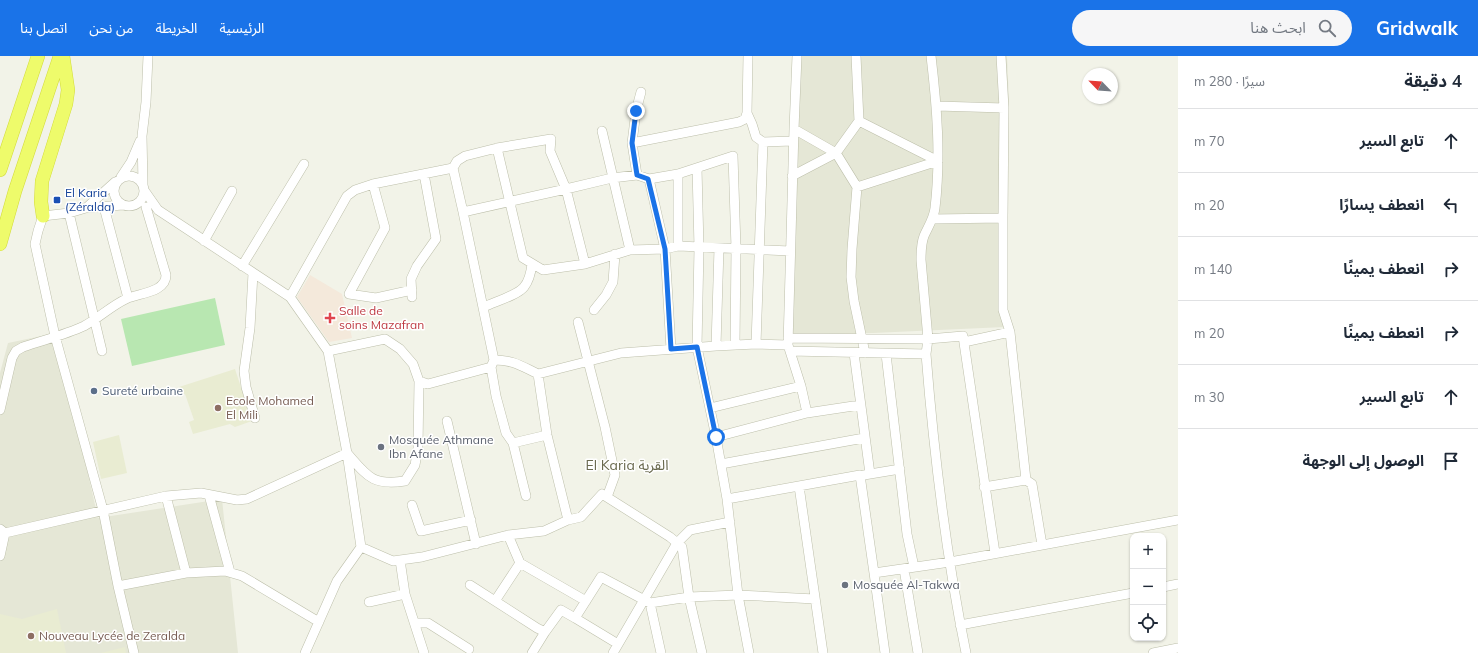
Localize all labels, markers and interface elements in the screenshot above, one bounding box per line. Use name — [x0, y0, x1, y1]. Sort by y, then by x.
search box — [1072, 10, 1352, 46]
text: Gridwalk — [1376, 16, 1458, 40]
icon: search — [1316, 17, 1338, 39]
text: ابحث هنا — [1250, 18, 1306, 37]
text: اتصل بنا — [20, 19, 67, 37]
text: من نحن — [89, 19, 133, 37]
text: الخريطة — [155, 19, 197, 37]
text: الرئيسية — [219, 19, 264, 37]
north arrow — [1082, 68, 1118, 104]
text: 4 دقيقة — [1404, 70, 1462, 91]
text: سيرًا · 280 m — [1194, 73, 1265, 89]
route end — [627, 102, 645, 120]
icon: ahead — [1440, 130, 1462, 152]
text: تابع السير — [1360, 131, 1424, 150]
text: 70 m — [1194, 133, 1224, 149]
place label: El Karia (Zéralda) — [65, 185, 115, 214]
icon: left — [1440, 194, 1462, 216]
marker: El Karia (Zéralda) — [52, 195, 62, 205]
text: انعطف يسارًا — [1339, 195, 1424, 214]
text: 20 m — [1194, 197, 1224, 213]
icon: right — [1440, 258, 1462, 280]
text: انعطف يمينًا — [1343, 259, 1424, 278]
text: 140 m — [1194, 261, 1232, 277]
place label: Salle de soins Mazafran — [339, 303, 424, 332]
marker: Salle de soins Mazafran — [324, 312, 336, 324]
icon: right — [1440, 322, 1462, 344]
text: انعطف يمينًا — [1343, 323, 1424, 342]
text: 20 m — [1194, 325, 1224, 341]
place label: Sureté urbaine — [102, 383, 183, 398]
marker: Sureté urbaine — [89, 386, 99, 396]
icon: ahead — [1440, 386, 1462, 408]
text: تابع السير — [1360, 387, 1424, 406]
text: 30 m — [1194, 389, 1224, 405]
place label: Ecole Mohamed El Mili — [226, 393, 314, 422]
marker: Ecole Mohamed El Mili — [213, 403, 223, 413]
route start — [707, 428, 725, 446]
place label: Mosquée Athmane Ibn Afane — [389, 432, 494, 461]
marker: Mosquée Athmane Ibn Afane — [376, 442, 386, 452]
icon: arrive — [1440, 450, 1462, 472]
text: الوصول إلى الوجهة — [1303, 451, 1424, 470]
district label: El Karia القرية — [586, 456, 669, 474]
map controls — [1130, 533, 1166, 641]
button: + — [1130, 533, 1166, 569]
button: − — [1130, 569, 1166, 605]
place label: Mosquée Al-Takwa — [853, 577, 960, 592]
marker: Mosquée Al-Takwa — [840, 580, 850, 590]
button: locate — [1130, 605, 1166, 641]
place label: Nouveau Lycée de Zeralda — [39, 628, 185, 643]
marker: Nouveau Lycée de Zeralda — [26, 631, 36, 641]

